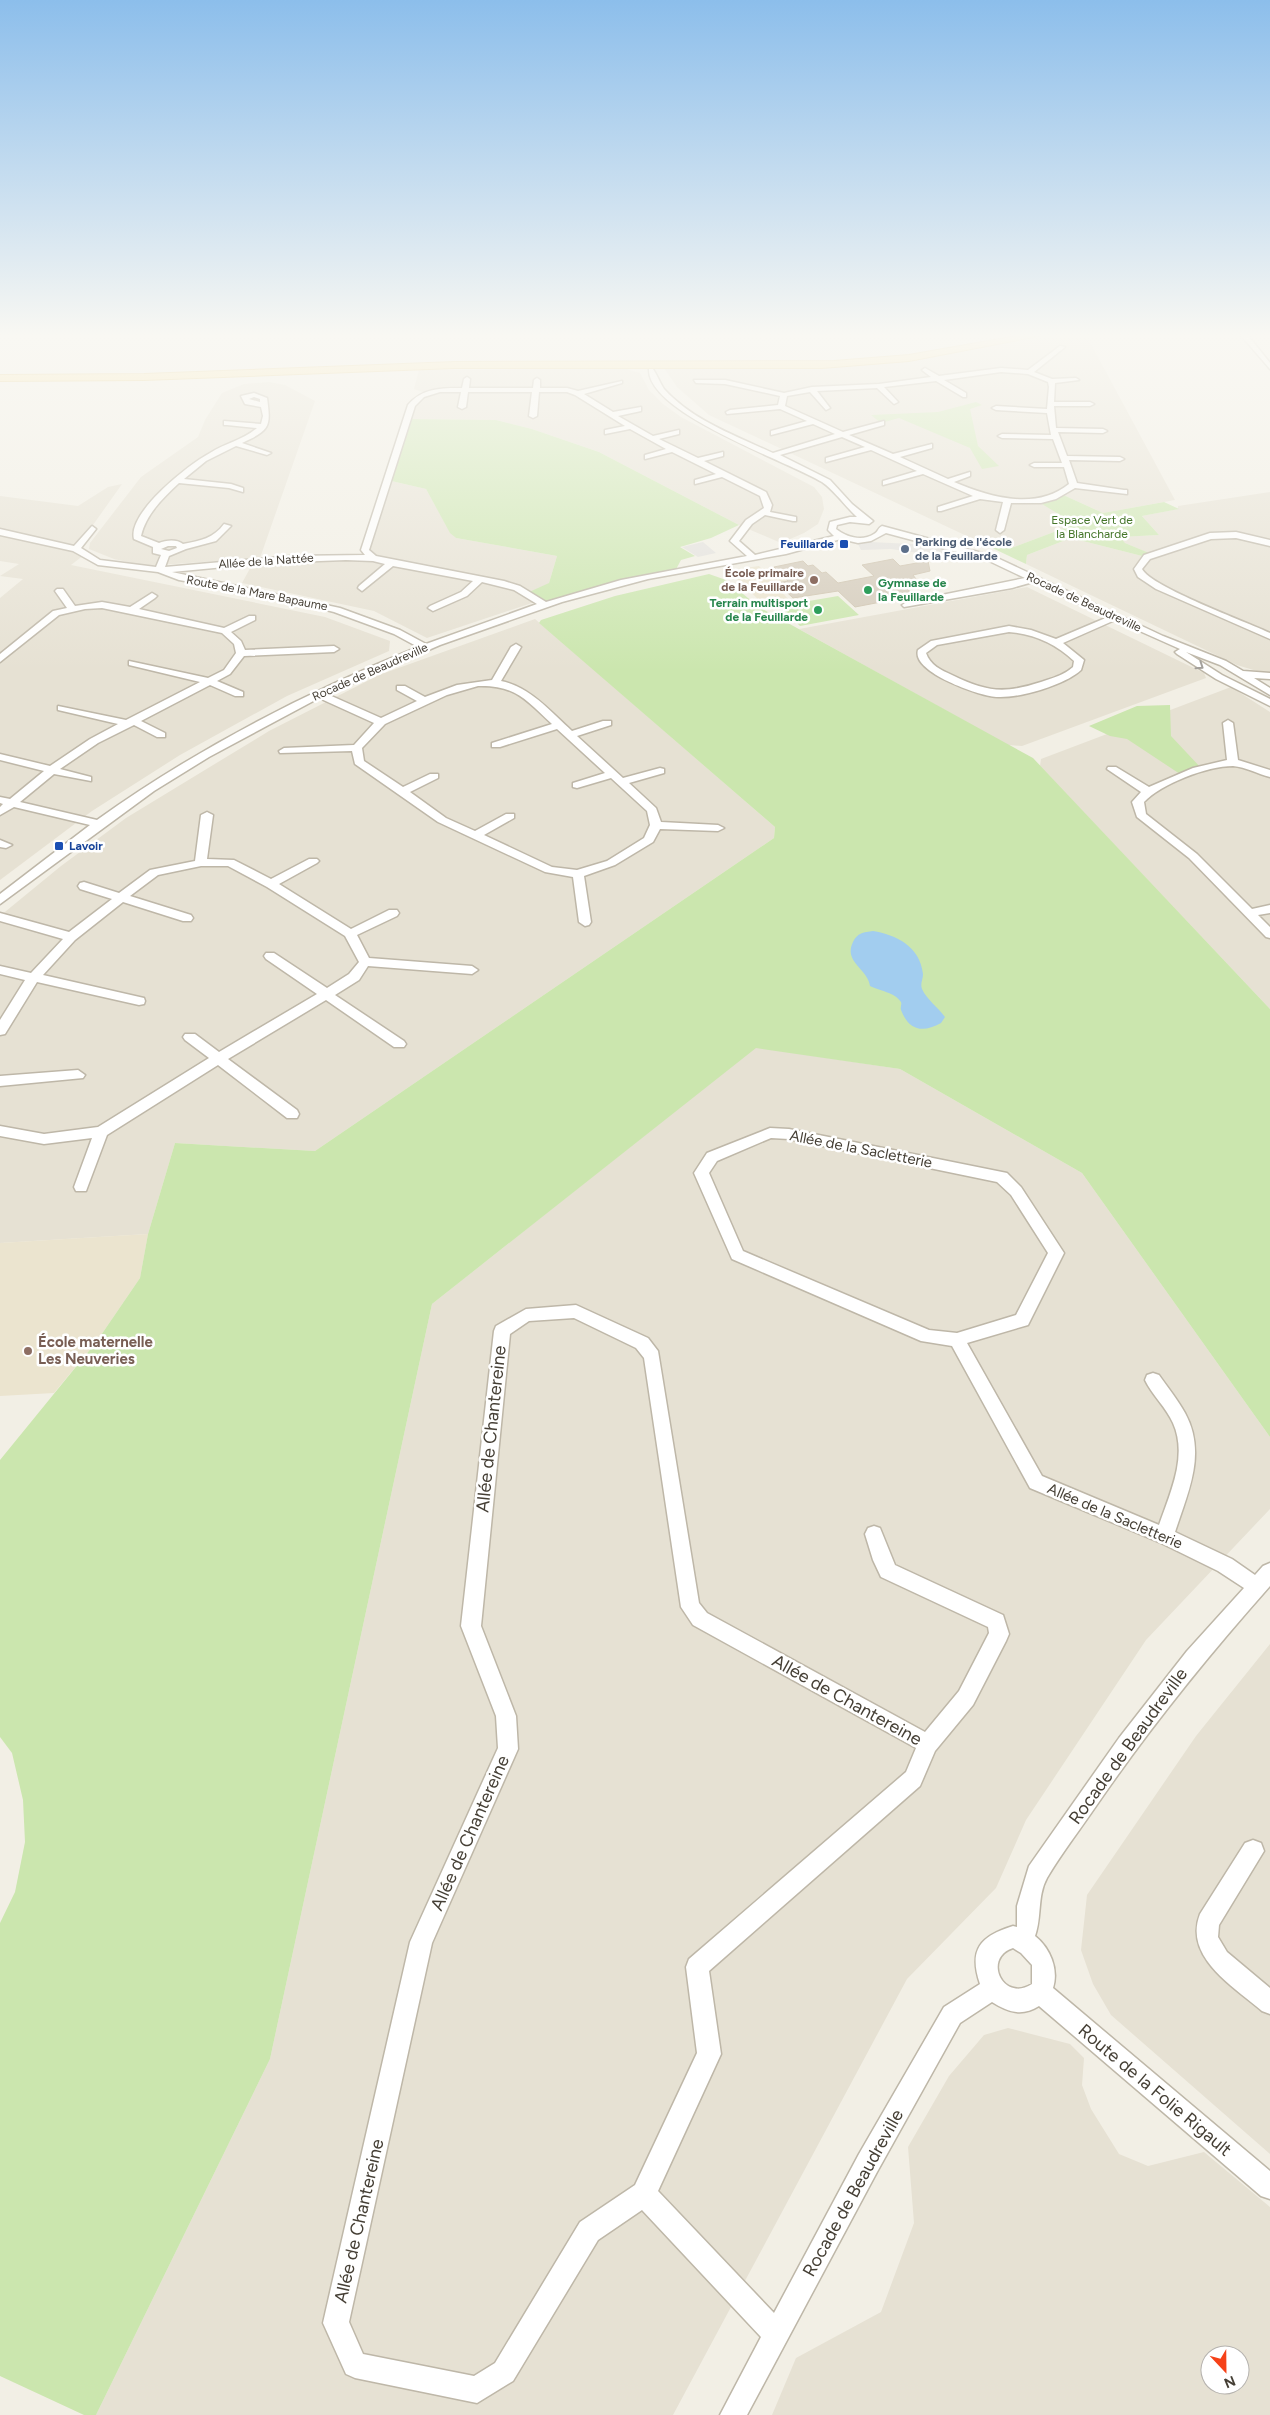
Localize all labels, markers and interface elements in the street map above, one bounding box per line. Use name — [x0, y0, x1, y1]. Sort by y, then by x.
park label: Espace Vert de la Blancharde — [1051, 513, 1133, 541]
place label: Parking de l'école de la Feuillarde — [915, 535, 1012, 563]
place label: Feuillarde — [780, 537, 834, 551]
marker: Feuillarde — [838, 538, 850, 550]
marker: Parking de l'école de la Feuillarde — [899, 543, 911, 555]
street label: Allée de la Nattée — [218, 551, 314, 571]
place label: École primaire de la Feuillarde — [721, 566, 804, 594]
street label: Rocade de Beaudreville — [1024, 569, 1144, 635]
street label: Route de la Mare Bapaume — [185, 572, 329, 614]
marker: École primaire de la Feuillarde — [808, 574, 820, 586]
place label: Gymnase de la Feuillarde — [878, 576, 947, 604]
marker: Gymnase de la Feuillarde — [862, 584, 874, 596]
place label: Terrain multisport de la Feuillarde — [709, 596, 808, 624]
marker: Terrain multisport de la Feuillarde — [812, 604, 824, 616]
street label: Rocade de Beaudreville — [310, 640, 430, 704]
one-way arrow — [1195, 659, 1204, 669]
place label: Lavoir — [69, 839, 103, 853]
marker: Lavoir — [53, 840, 65, 852]
street label: Allée de la Sacletterie — [788, 1126, 934, 1172]
place label: École maternelle Les Neuveries — [38, 1333, 153, 1368]
street label: Allée de Chantereine — [471, 1344, 511, 1514]
marker: École maternelle Les Neuveries — [22, 1345, 34, 1357]
street label: Allée de la Sacletterie — [1045, 1479, 1185, 1553]
street label: Allée de Chantereine — [768, 1650, 926, 1750]
street label: Rocade de Beaudreville — [1064, 1663, 1192, 1828]
street label: Allée de Chantereine — [426, 1752, 514, 1914]
street label: Route de la Folie Rigault — [1074, 2019, 1236, 2161]
street label: Rocade de Beaudreville — [798, 2105, 908, 2280]
street label: Allée de Chantereine — [329, 2137, 389, 2305]
north arrow — [1200, 2345, 1250, 2395]
text: N — [1221, 2372, 1238, 2391]

